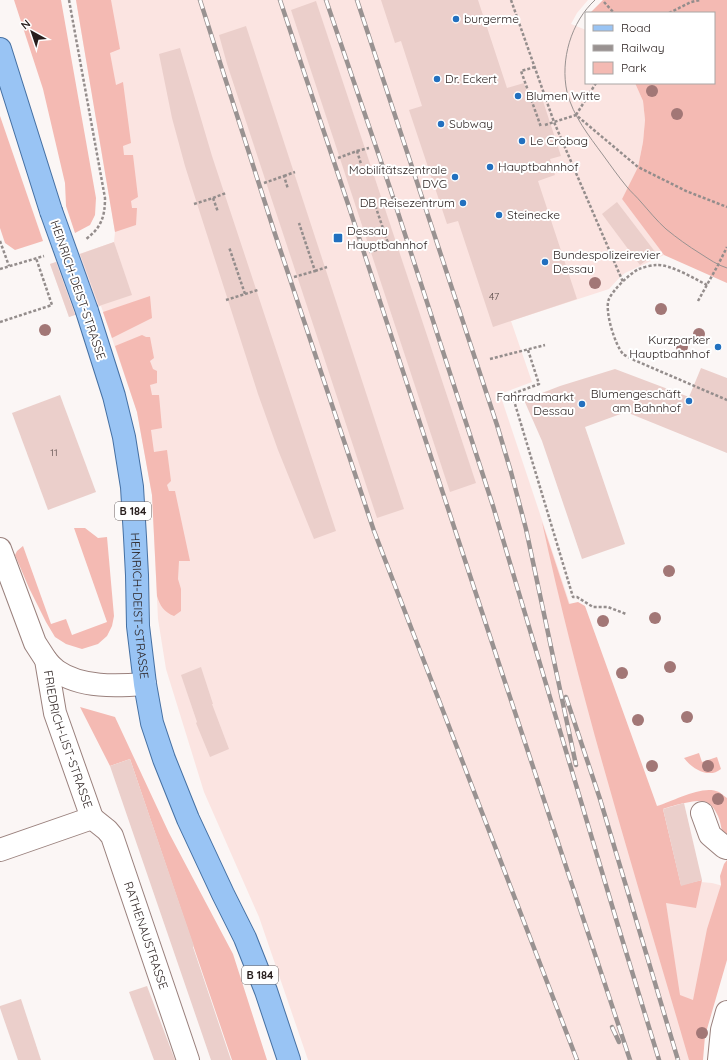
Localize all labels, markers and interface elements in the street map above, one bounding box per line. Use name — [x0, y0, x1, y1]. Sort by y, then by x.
place label: burgerme — [464, 11, 519, 26]
north arrow — [12, 12, 52, 52]
legend — [585, 12, 715, 84]
marker: burgerme — [451, 14, 461, 24]
text: N — [18, 16, 33, 32]
text: Road — [621, 20, 651, 35]
text: Railway — [621, 40, 665, 55]
text: Park — [621, 60, 646, 75]
place label: Dr. Eckert — [445, 71, 497, 86]
marker: Dr. Eckert — [432, 74, 442, 84]
place label: Blumen Witte — [526, 88, 600, 103]
marker: Blumen Witte — [513, 91, 523, 101]
place label: Subway — [449, 116, 493, 131]
marker: Subway — [436, 119, 446, 129]
place label: Le Crobag — [530, 133, 588, 148]
marker: Le Crobag — [517, 136, 527, 146]
place label: Hauptbahnhof — [498, 159, 579, 174]
place label: Mobilitätszentrale DVG — [349, 162, 447, 191]
marker: Hauptbahnhof — [485, 162, 495, 172]
marker: Mobilitätszentrale DVG — [450, 172, 460, 182]
place label: DB Reisezentrum — [360, 195, 455, 210]
marker: DB Reisezentrum — [458, 198, 468, 208]
place label: Steinecke — [507, 207, 560, 222]
marker: Steinecke — [494, 210, 504, 220]
street label: HEINRICH-DEIST-STRASSE — [48, 218, 109, 362]
place label: Dessau Hauptbahnhof — [347, 223, 428, 252]
marker: Dessau Hauptbahnhof — [332, 232, 344, 244]
place label: Bundespolizeirevier Dessau — [553, 247, 661, 276]
marker: Bundespolizeirevier Dessau — [540, 257, 550, 267]
house number: 47 — [489, 290, 499, 303]
place label: Kurzparker Hauptbahnhof — [629, 332, 711, 361]
marker: Kurzparker Hauptbahnhof — [713, 342, 723, 352]
place label: Blumengeschäft am Bahnhof — [591, 386, 682, 415]
place label: Fahrradmarkt Dessau — [496, 389, 574, 418]
marker: Blumengeschäft am Bahnhof — [684, 396, 694, 406]
marker: Fahrradmarkt Dessau — [577, 399, 587, 409]
house number: 11 — [50, 446, 58, 459]
road number: B 184 — [115, 502, 151, 520]
street label: HEINRICH-DEIST-STRASSE — [128, 532, 152, 680]
street label: FRIEDRICH-LIST-STRASSE — [41, 669, 96, 810]
street label: RATHENAUSTRASSE — [121, 879, 172, 991]
road number: B 184 — [242, 966, 278, 984]

